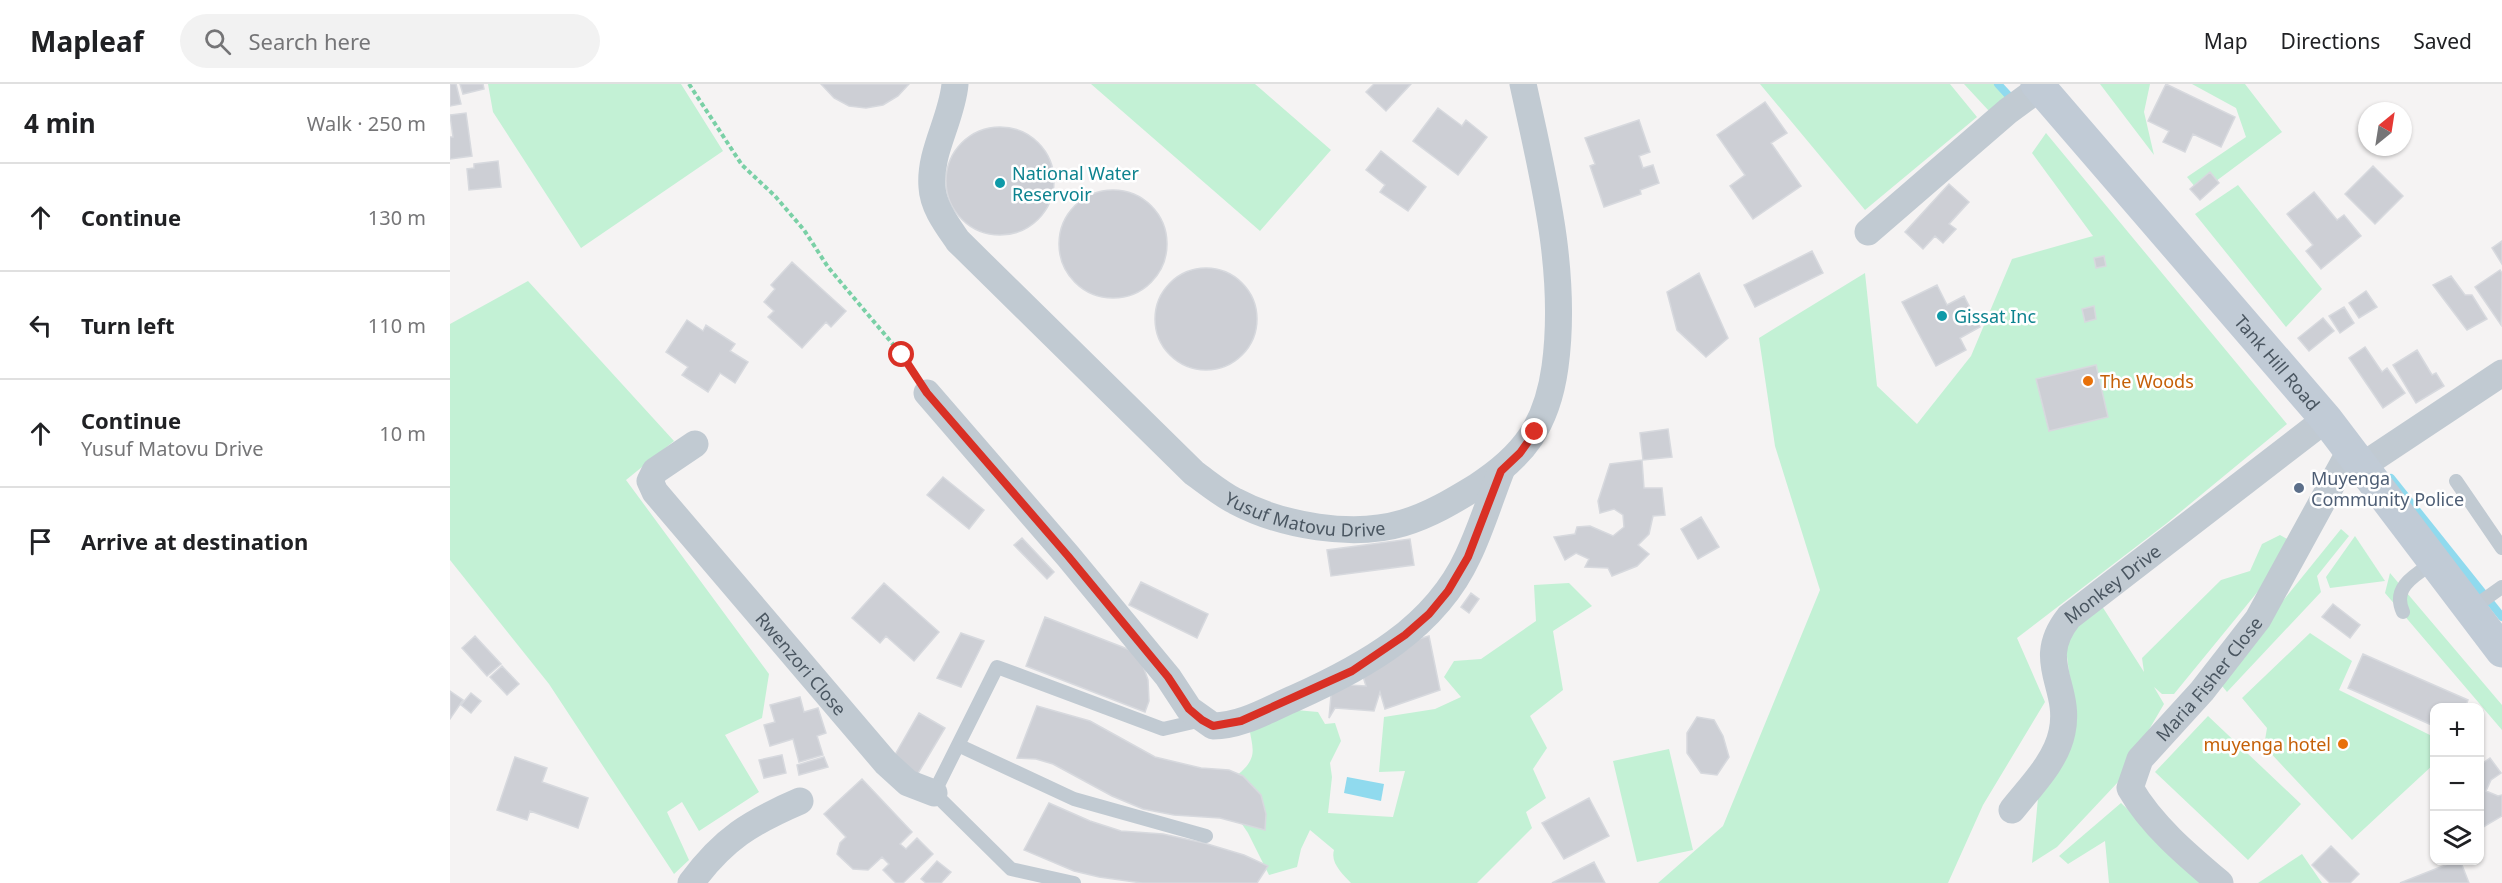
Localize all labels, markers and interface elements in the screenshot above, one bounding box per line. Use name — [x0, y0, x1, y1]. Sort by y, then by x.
search box — [180, 14, 600, 68]
text: Mapleaf — [30, 22, 144, 60]
icon: search — [201, 25, 234, 58]
text: Search here — [249, 26, 371, 56]
text: Map — [2204, 27, 2248, 55]
text: Directions — [2281, 27, 2380, 55]
text: Saved — [2413, 27, 2472, 55]
north arrow — [2358, 102, 2412, 156]
text: 4 min — [24, 105, 96, 141]
text: Walk · 250 m — [307, 110, 426, 137]
place label: National Water Reservoir — [1012, 161, 1139, 206]
marker: National Water Reservoir — [993, 176, 1007, 190]
icon: ahead — [24, 201, 57, 234]
text: Continue — [81, 202, 181, 232]
text: 130 m — [368, 204, 426, 231]
place label: Gissat Inc — [1954, 304, 2036, 328]
icon: left — [24, 309, 57, 342]
marker: Gissat Inc — [1935, 309, 1949, 323]
text: Turn left — [81, 310, 175, 340]
street label: Tank Hill Road — [2229, 310, 2325, 416]
text: 110 m — [368, 312, 426, 339]
route start — [888, 341, 914, 367]
place label: The Woods — [2100, 369, 2194, 393]
marker: The Woods — [2081, 374, 2095, 388]
text: Continue — [81, 405, 181, 435]
icon: ahead — [24, 417, 57, 450]
route end — [1521, 418, 1547, 444]
text: 10 m — [379, 420, 426, 447]
text: Yusuf Matovu Drive — [81, 435, 264, 462]
place label: Muyenga Community Police — [2311, 466, 2464, 511]
marker: Muyenga Community Police — [2292, 481, 2306, 495]
street label: Yusuf Matovu Drive — [1221, 486, 1387, 542]
icon: arrive — [24, 525, 57, 558]
text: Arrive at destination — [81, 526, 308, 556]
street label: Monkey Drive — [2059, 539, 2165, 629]
street label: Rwenzori Close — [750, 607, 852, 720]
street label: Maria Fisher Close — [2150, 612, 2268, 746]
map controls — [2430, 703, 2484, 865]
button: + — [2430, 703, 2484, 757]
place label: muyenga hotel — [2203, 732, 2331, 756]
marker: muyenga hotel — [2336, 737, 2350, 751]
button: − — [2430, 757, 2484, 811]
button: layers — [2430, 811, 2484, 865]

